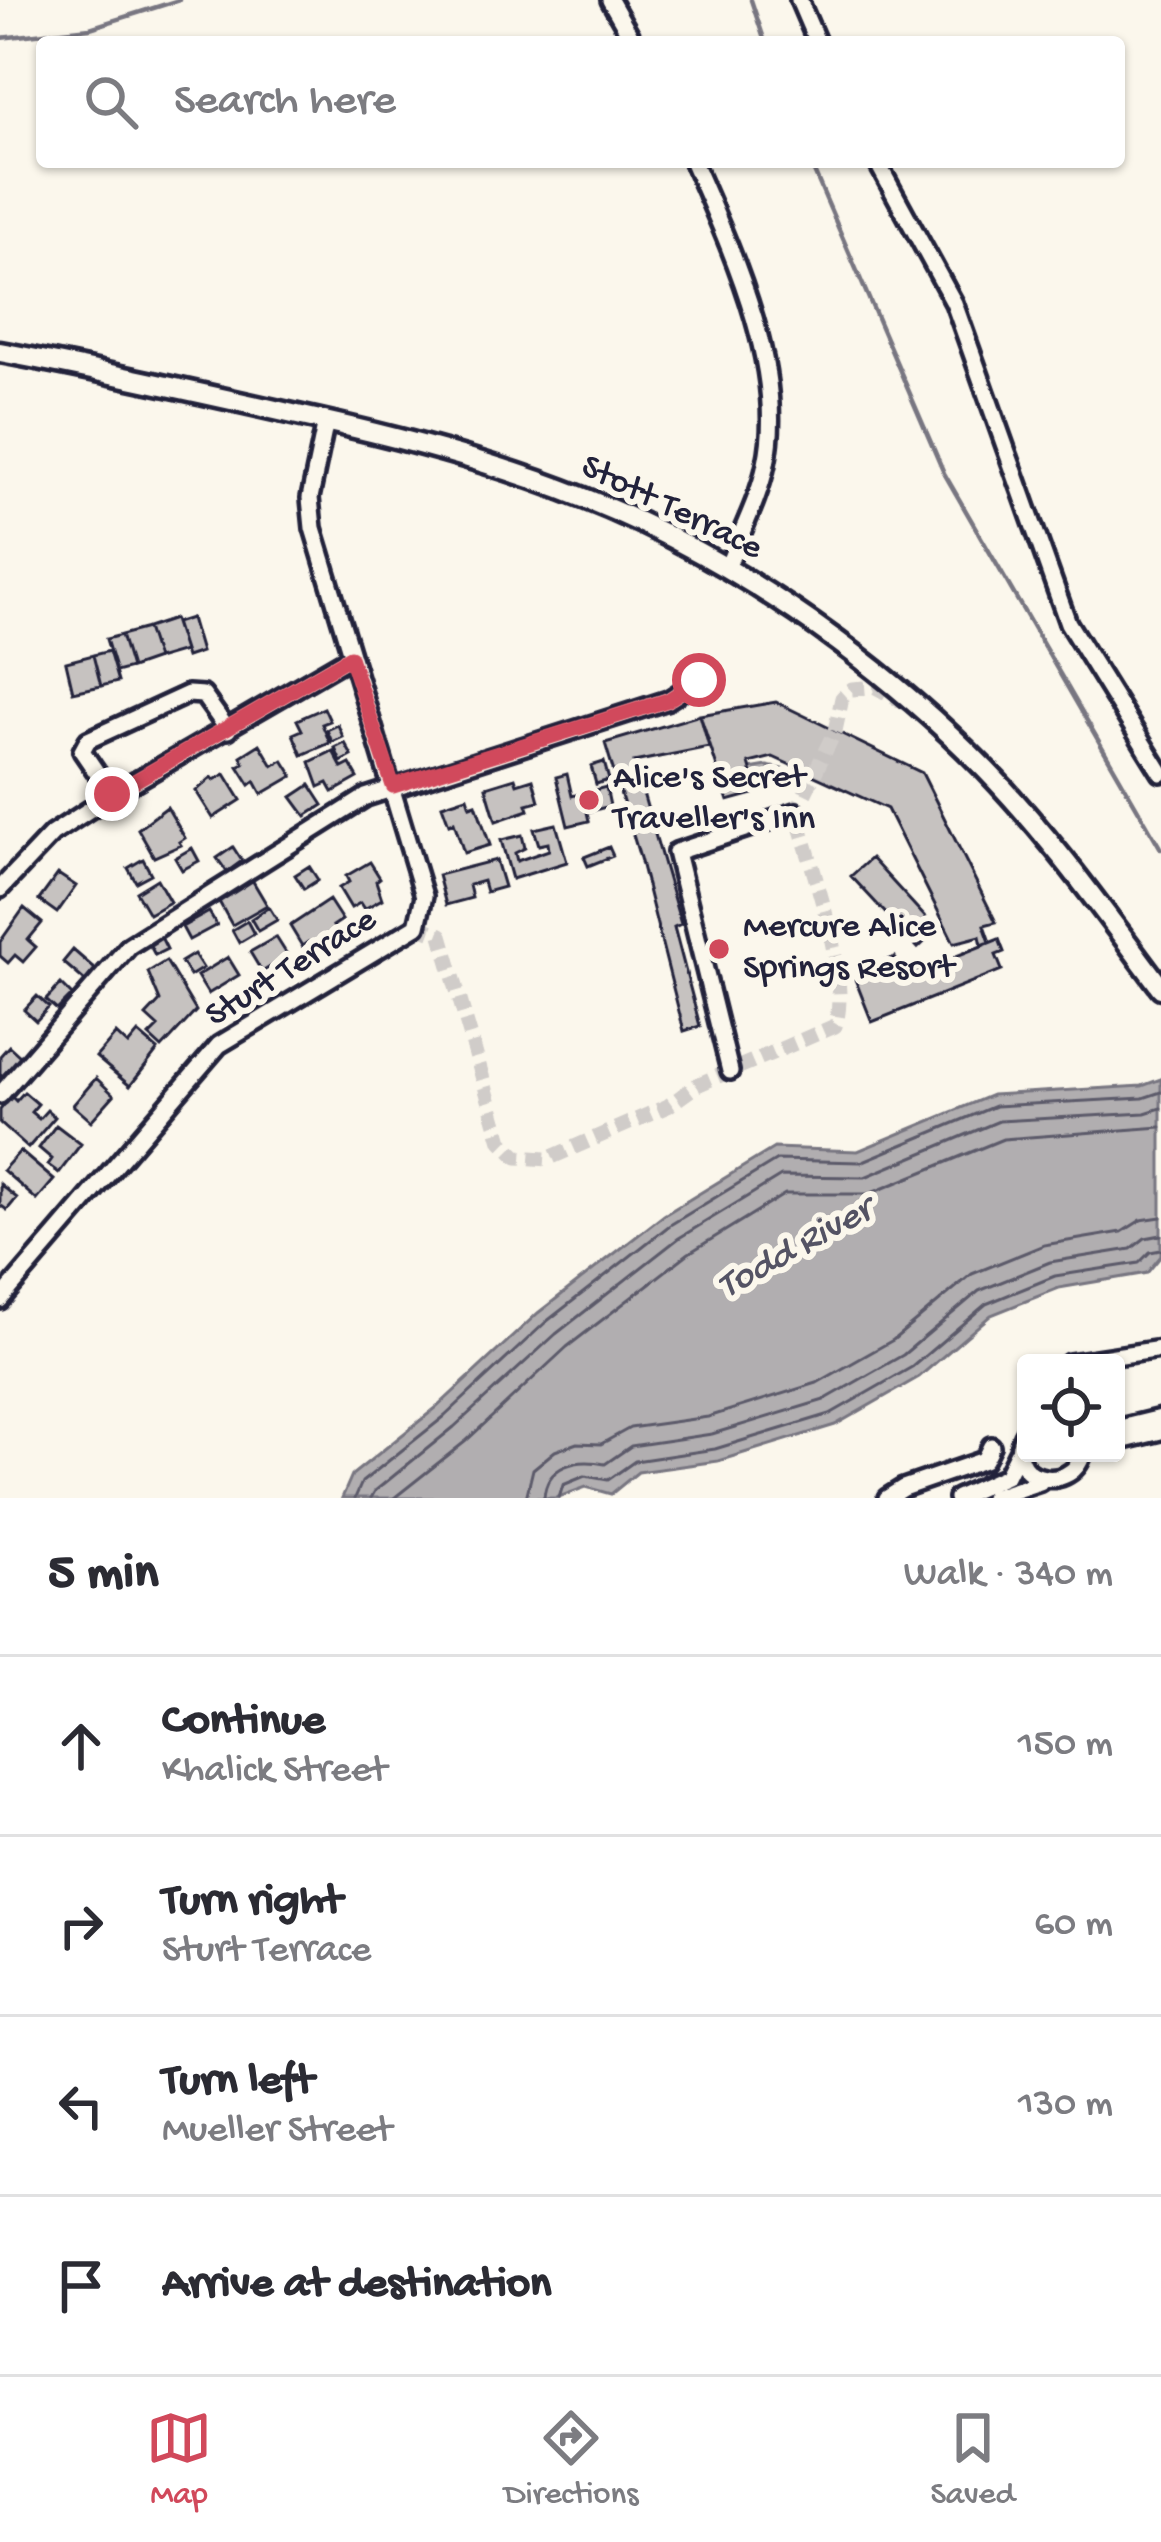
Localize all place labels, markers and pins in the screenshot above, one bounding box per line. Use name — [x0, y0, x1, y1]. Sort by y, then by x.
place label: Alice's Secret Traveller's Inn — [611, 758, 815, 842]
marker: Alice's Secret Traveller's Inn — [576, 787, 602, 813]
place label: Mercure Alice Springs Resort — [743, 907, 957, 991]
marker: Mercure Alice Springs Resort — [706, 936, 732, 962]

